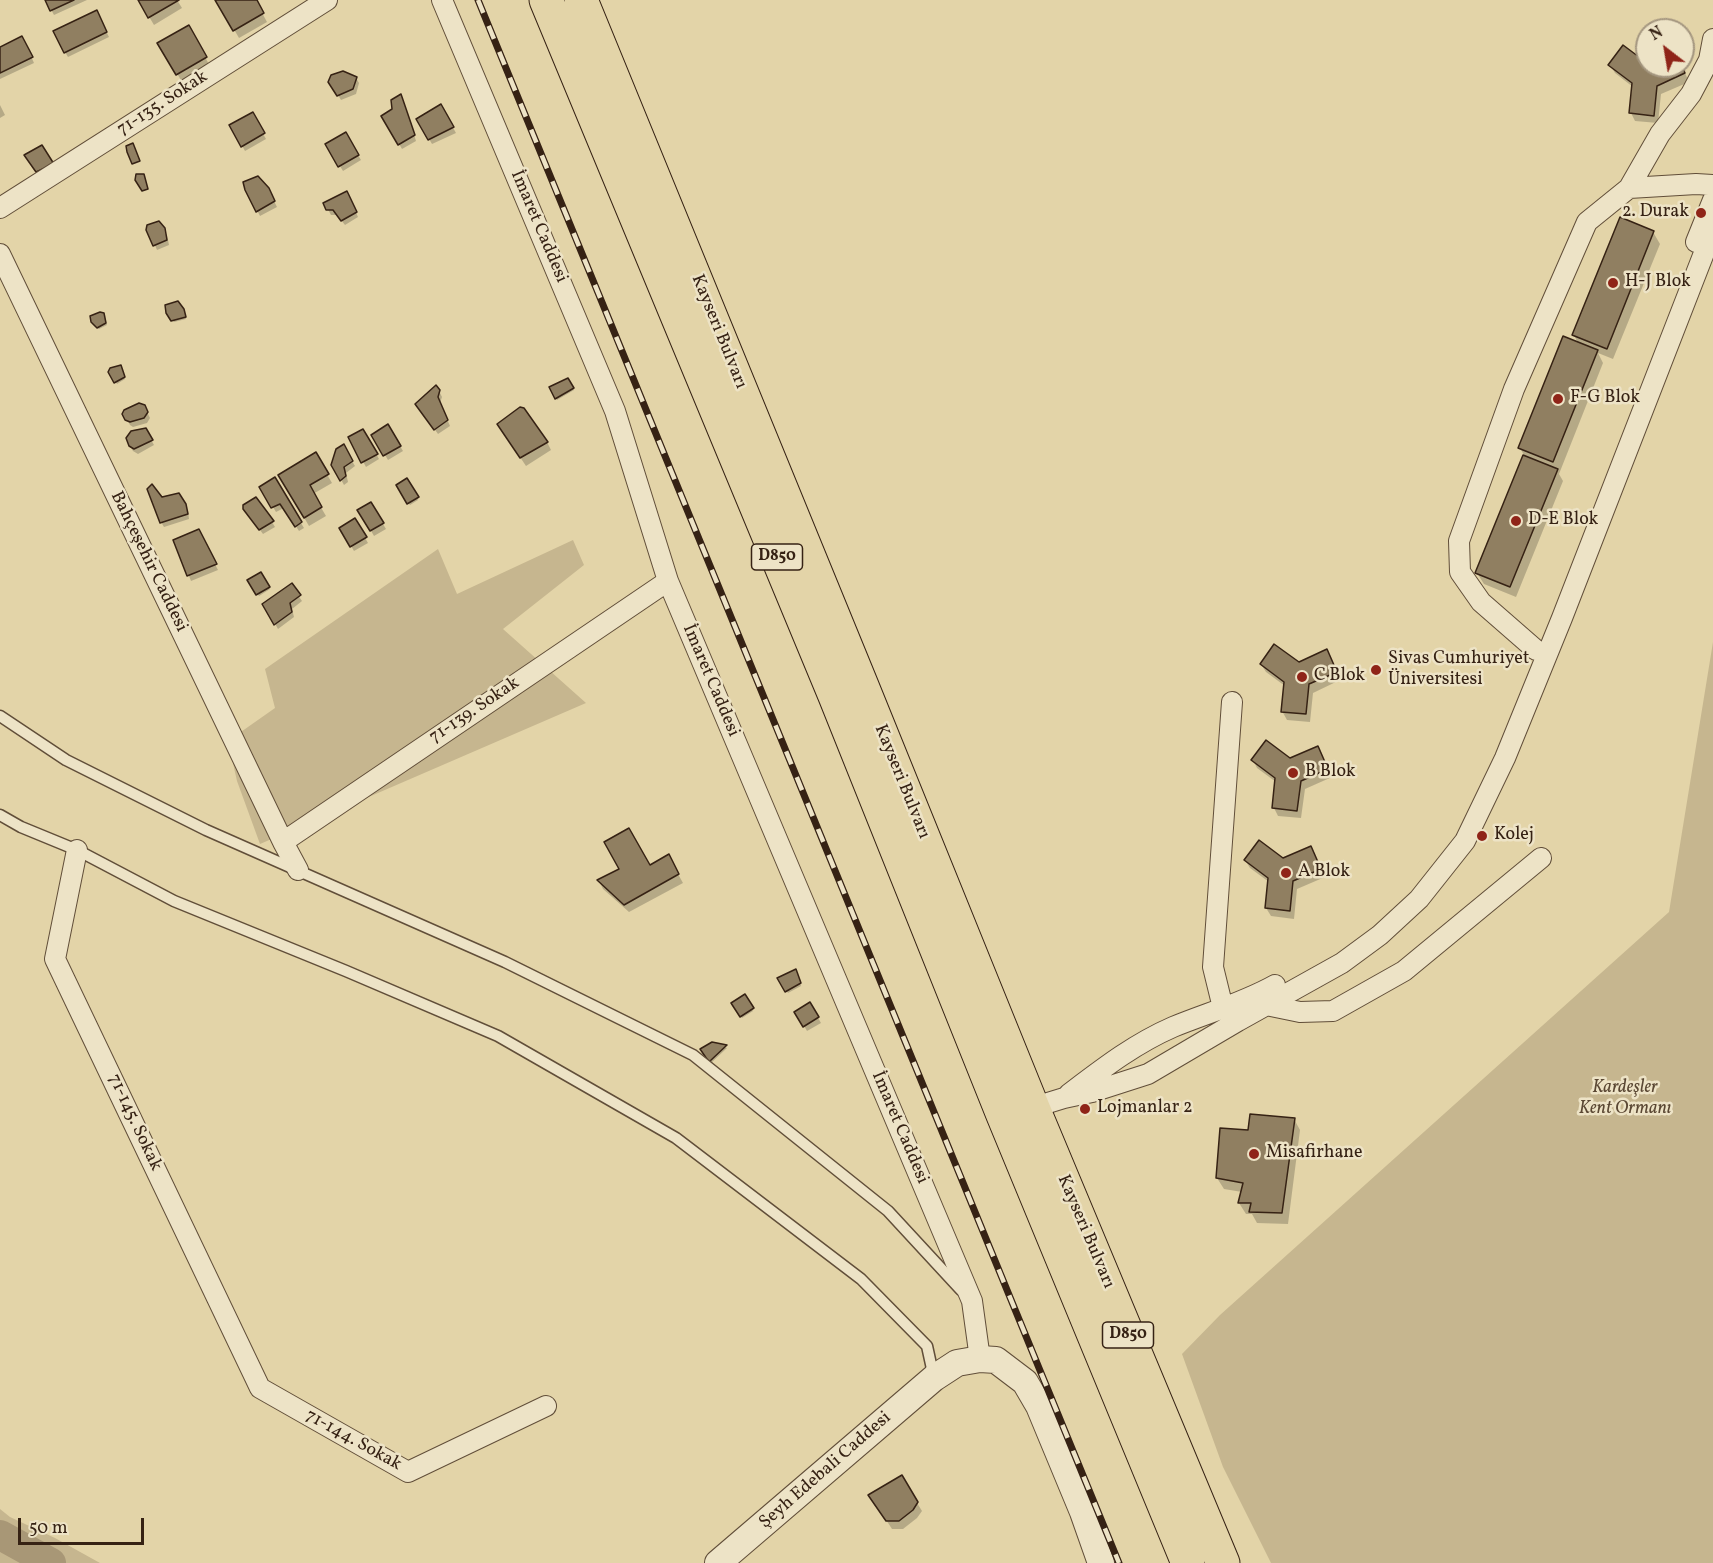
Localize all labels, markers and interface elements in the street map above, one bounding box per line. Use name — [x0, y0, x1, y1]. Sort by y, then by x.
north arrow — [1635, 18, 1695, 78]
text: N — [1646, 22, 1667, 47]
street label: 71-135. Sokak — [114, 67, 212, 141]
street label: İmaret Caddesi — [505, 168, 571, 286]
place label: 2. Durak — [1622, 202, 1689, 224]
marker: 2. Durak — [1694, 206, 1708, 220]
street label: Kayseri Bulvarı — [685, 272, 751, 392]
place label: H-J Blok — [1625, 272, 1691, 294]
marker: H-J Blok — [1606, 276, 1620, 290]
place label: F-G Blok — [1570, 388, 1640, 410]
marker: F-G Blok — [1551, 392, 1565, 406]
street label: Bahçeşehir Caddesi — [105, 488, 191, 636]
place label: D-E Blok — [1528, 510, 1598, 532]
marker: D-E Blok — [1509, 514, 1523, 528]
road number: D850 — [752, 544, 802, 570]
street label: İmaret Caddesi — [677, 622, 743, 740]
place label: Sivas Cumhuriyet Üniversitesi — [1388, 649, 1529, 692]
marker: Sivas Cumhuriyet Üniversitesi — [1369, 663, 1383, 677]
place label: C Blok — [1314, 666, 1365, 688]
marker: C Blok — [1295, 670, 1309, 684]
street label: 71-139. Sokak — [426, 673, 524, 749]
street label: Kayseri Bulvarı — [868, 722, 934, 842]
place label: B Blok — [1305, 762, 1356, 784]
marker: B Blok — [1286, 766, 1300, 780]
place label: Kolej — [1494, 825, 1534, 847]
marker: Kolej — [1475, 829, 1489, 843]
place label: A Blok — [1298, 862, 1350, 884]
marker: A Blok — [1279, 866, 1293, 880]
street label: İmaret Caddesi — [866, 1069, 932, 1187]
street label: 71-145. Sokak — [102, 1071, 166, 1175]
park label: Kardeşler Kent Ormanı — [1579, 1078, 1671, 1120]
place label: Lojmanlar 2 — [1097, 1098, 1193, 1120]
marker: Lojmanlar 2 — [1078, 1102, 1092, 1116]
place label: Misafirhane — [1266, 1143, 1363, 1165]
marker: Misafirhane — [1247, 1147, 1261, 1161]
street label: Kayseri Bulvarı — [1051, 1172, 1119, 1292]
road number: D850 — [1102, 1322, 1154, 1348]
street label: 71-144. Sokak — [301, 1406, 405, 1476]
street label: Şeyh Edebali Caddesi — [756, 1408, 896, 1534]
scale bar — [21, 1506, 147, 1544]
text: 50 m — [29, 1516, 68, 1541]

